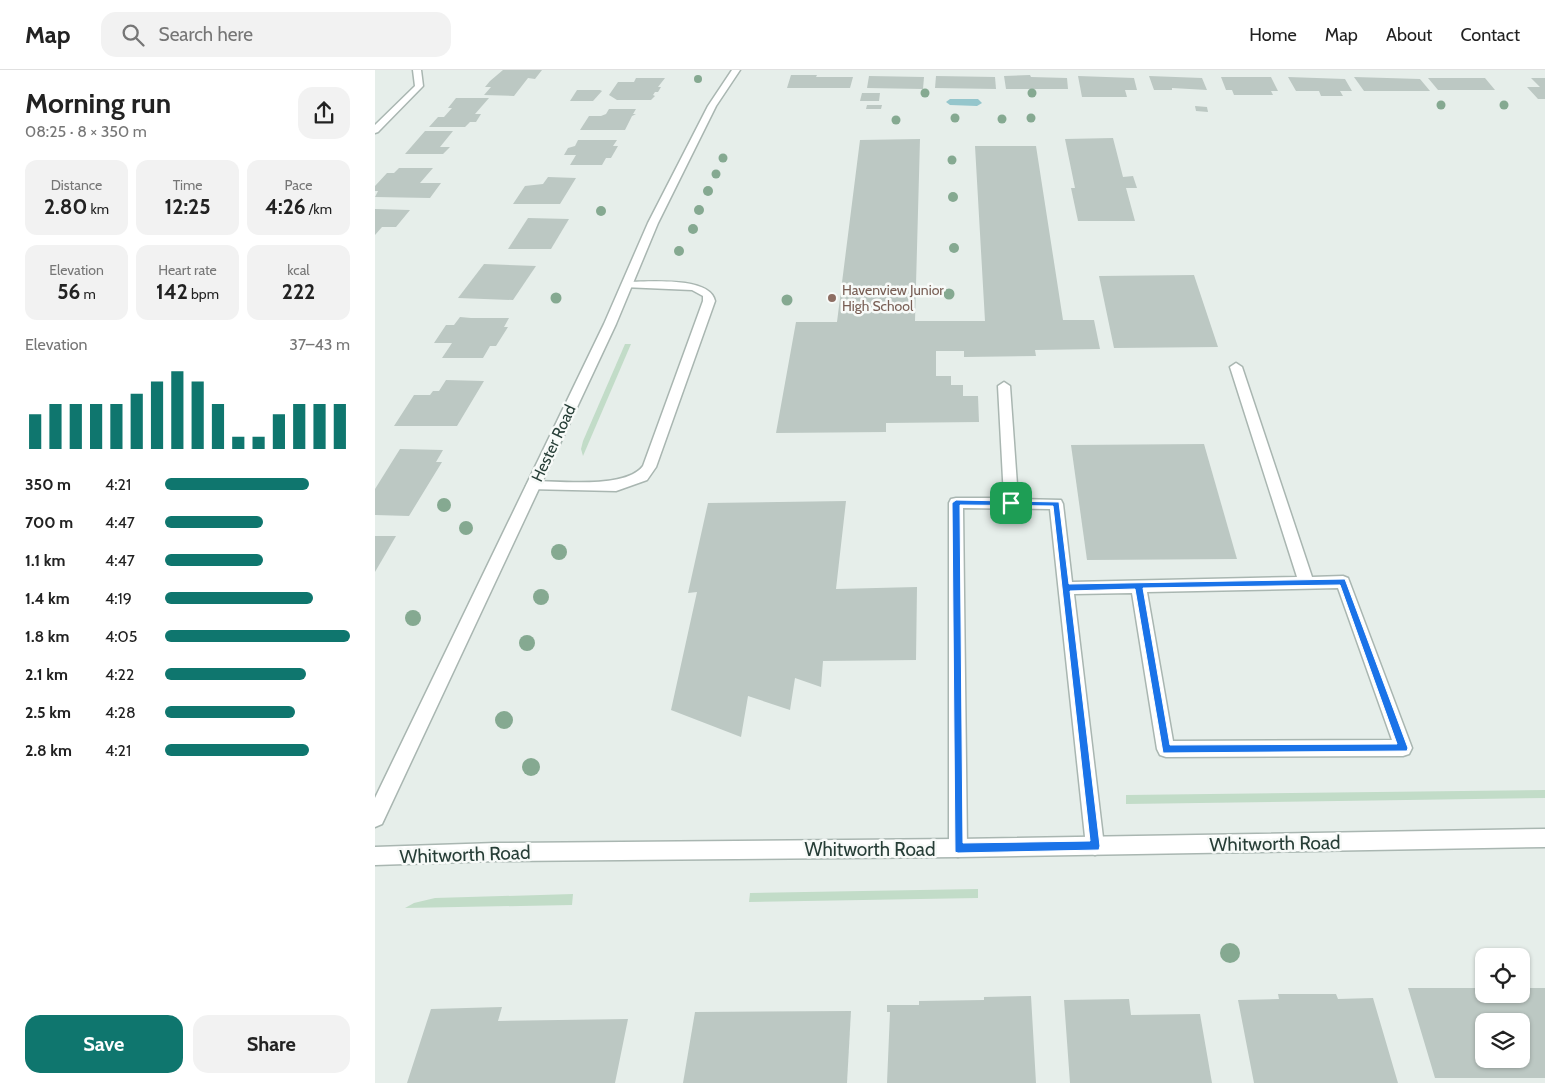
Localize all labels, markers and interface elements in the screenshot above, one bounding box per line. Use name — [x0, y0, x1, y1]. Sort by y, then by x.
search box — [101, 12, 451, 57]
text: Map — [25, 20, 71, 49]
icon: search — [119, 21, 147, 49]
text: Search here — [159, 23, 253, 46]
text: Home — [1249, 24, 1297, 46]
text: Map — [1325, 24, 1358, 46]
text: About — [1386, 24, 1432, 46]
text: Contact — [1460, 24, 1520, 46]
text: Morning run — [25, 86, 171, 120]
button: share — [298, 87, 350, 139]
text: 08:25 · 8 × 350 m — [25, 122, 147, 141]
text: Distance — [51, 176, 102, 194]
text: Time — [173, 176, 202, 194]
text: Pace — [285, 176, 312, 194]
text: 2.80 — [44, 194, 87, 219]
text: 12:25 — [165, 194, 210, 219]
text: 4:26 — [265, 194, 306, 219]
text: km — [87, 200, 109, 218]
text: /km — [306, 200, 332, 218]
text: Elevation — [49, 261, 104, 279]
text: Heart rate — [158, 261, 217, 279]
text: kcal — [287, 261, 310, 279]
text: 56 — [57, 279, 80, 304]
text: 142 — [156, 279, 188, 304]
text: 222 — [282, 279, 315, 304]
place label: Havenview Junior High School — [842, 281, 944, 315]
text: m — [80, 285, 96, 303]
text: bpm — [188, 285, 219, 303]
marker: Havenview Junior High School — [826, 292, 838, 304]
text: Elevation — [25, 335, 88, 354]
text: 37–43 m — [289, 335, 350, 354]
street label: Hester Road — [527, 402, 580, 485]
text: 350 m — [25, 475, 71, 494]
text: 4:21 — [105, 475, 131, 494]
pin — [990, 482, 1032, 524]
icon: arrive — [997, 489, 1025, 517]
text: 700 m — [25, 513, 73, 532]
text: 4:47 — [105, 513, 135, 532]
text: 1.1 km — [25, 551, 65, 570]
text: 4:47 — [105, 551, 135, 570]
text: 1.4 km — [25, 589, 70, 608]
text: 4:19 — [105, 589, 132, 608]
text: 1.8 km — [25, 627, 69, 646]
text: 4:05 — [105, 627, 137, 646]
text: 2.1 km — [25, 665, 68, 684]
text: 4:22 — [105, 665, 134, 684]
text: 2.5 km — [25, 703, 71, 722]
text: 4:28 — [105, 703, 136, 722]
text: 2.8 km — [25, 741, 72, 760]
text: 4:21 — [105, 741, 131, 760]
street label: Whitworth Road — [1209, 831, 1341, 856]
street label: Whitworth Road — [804, 838, 936, 861]
street label: Whitworth Road — [399, 841, 531, 868]
map controls — [1475, 948, 1530, 1068]
button: locate — [1475, 948, 1530, 1003]
button: layers — [1475, 1013, 1530, 1068]
button: Save — [25, 1015, 183, 1073]
button: Share — [193, 1015, 350, 1073]

